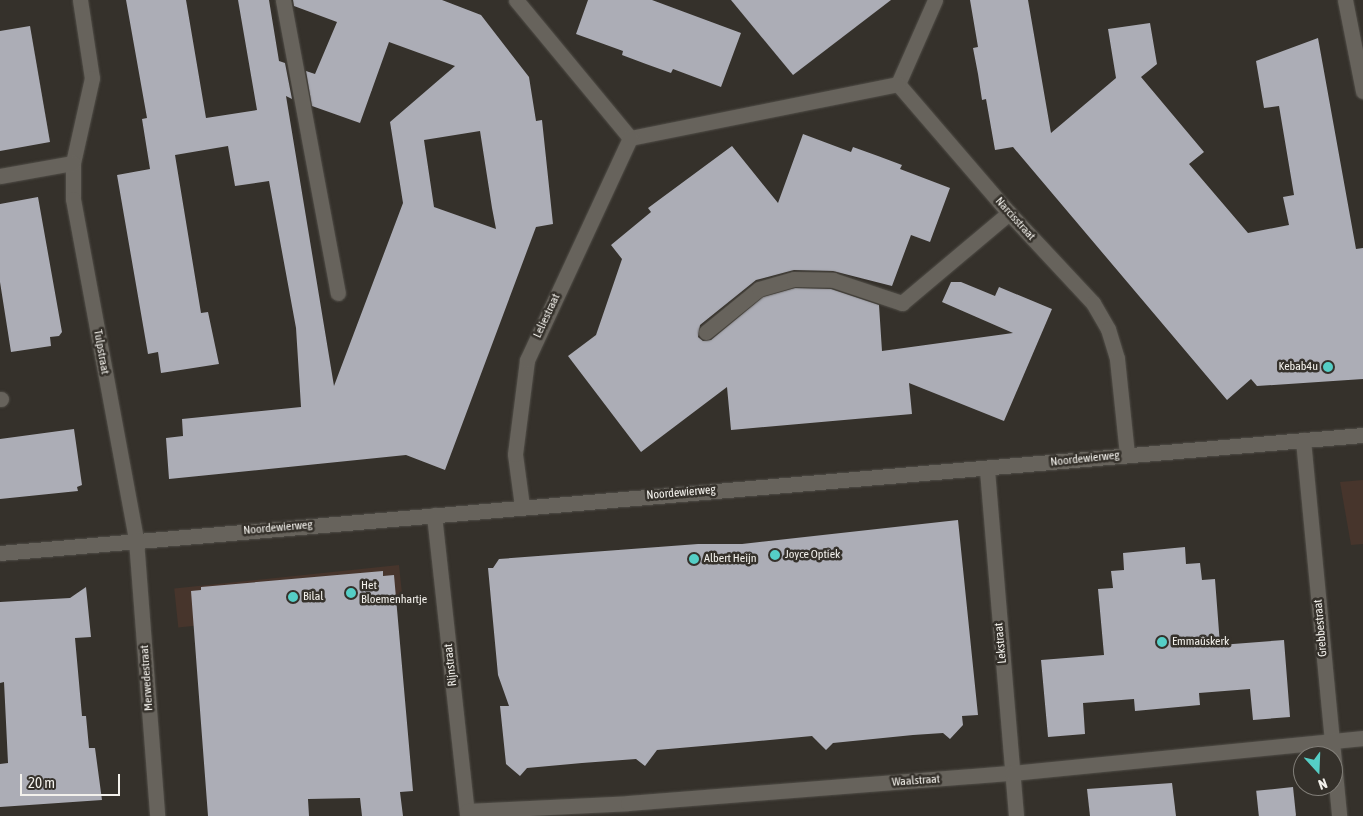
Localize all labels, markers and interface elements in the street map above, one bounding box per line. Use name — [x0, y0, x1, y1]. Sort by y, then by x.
street label: Narcisstraat — [992, 194, 1038, 244]
street label: Leliestraat — [531, 292, 563, 340]
street label: Tulpstraat — [90, 329, 112, 375]
place label: Kebab4u — [1279, 360, 1318, 374]
marker: Kebab4u — [1322, 361, 1334, 373]
street label: Noordewierweg — [1050, 448, 1120, 470]
street label: Noordewierweg — [646, 483, 716, 503]
street label: Noordewierweg — [243, 518, 313, 538]
place label: Joyce Optiek — [785, 548, 840, 562]
marker: Joyce Optiek — [769, 549, 781, 561]
place label: Albert Heijn — [704, 552, 756, 566]
marker: Albert Heijn — [688, 553, 700, 565]
place label: Het Bloemenhartje — [361, 579, 427, 607]
marker: Het Bloemenhartje — [345, 587, 357, 599]
place label: Bilal — [303, 590, 323, 604]
marker: Bilal — [287, 591, 299, 603]
street label: Grebbestraat — [1311, 599, 1331, 657]
street label: Lekstraat — [992, 622, 1010, 664]
place label: Emmaüskerk — [1172, 635, 1229, 649]
marker: Emmaüskerk — [1156, 636, 1168, 648]
street label: Rijnstraat — [442, 643, 460, 687]
street label: Merwedestraat — [138, 644, 156, 712]
north arrow — [1293, 746, 1343, 796]
scale bar — [22, 764, 122, 796]
street label: Waalstraat — [891, 772, 941, 790]
text: 20 m — [28, 774, 55, 791]
text: N — [1316, 775, 1329, 793]

